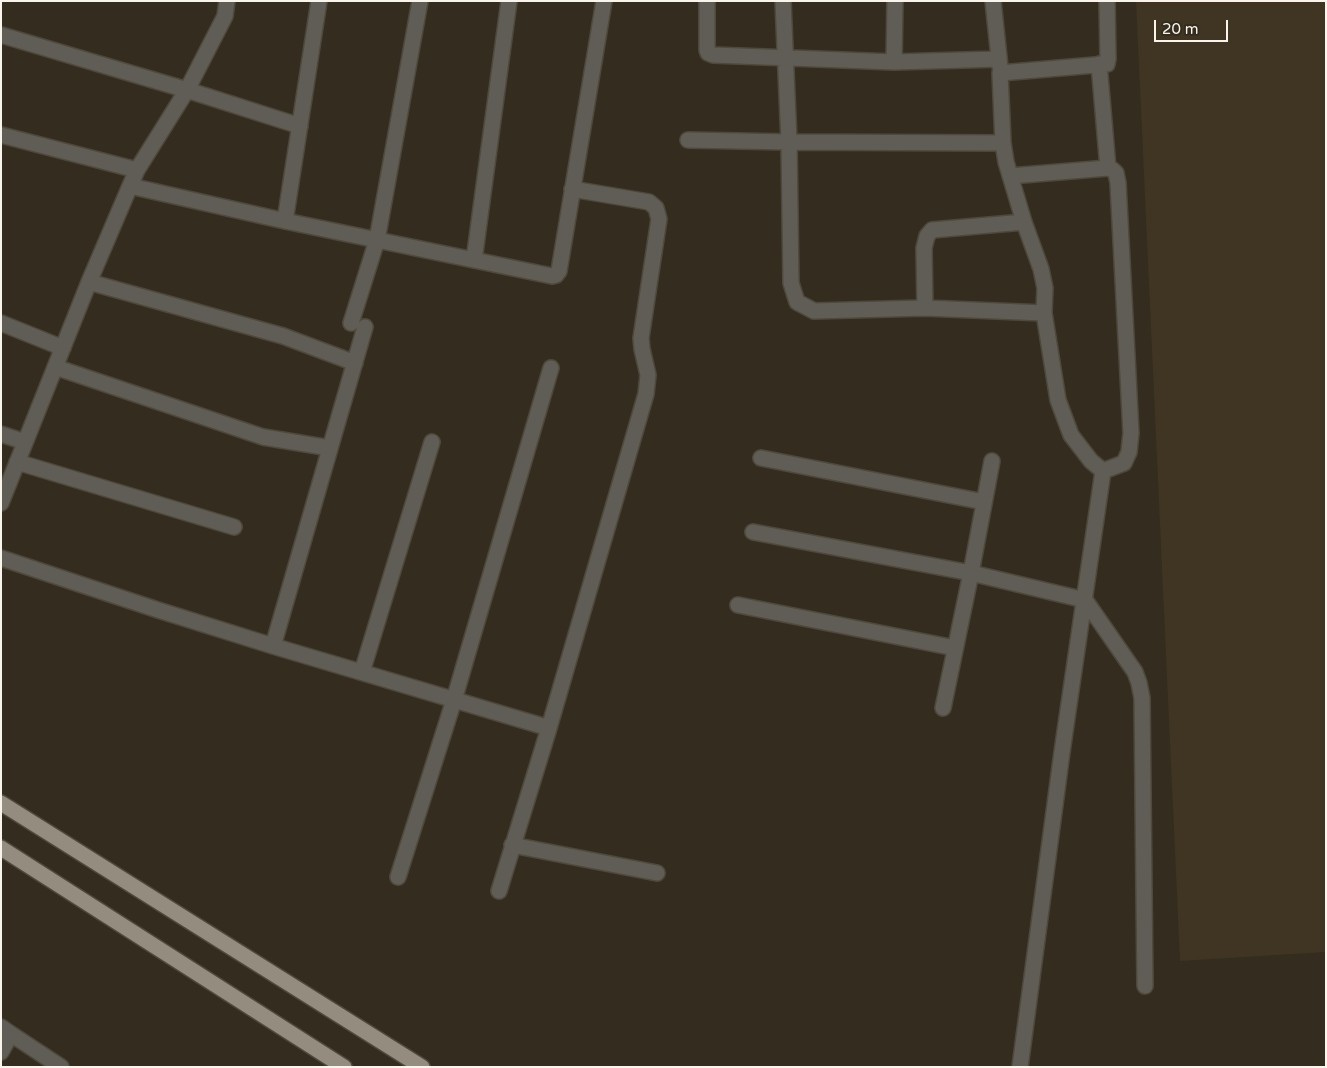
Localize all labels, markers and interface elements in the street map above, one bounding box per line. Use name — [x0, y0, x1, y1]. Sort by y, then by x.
scale bar — [1157, 10, 1231, 42]
text: 20 m — [1162, 20, 1199, 38]

